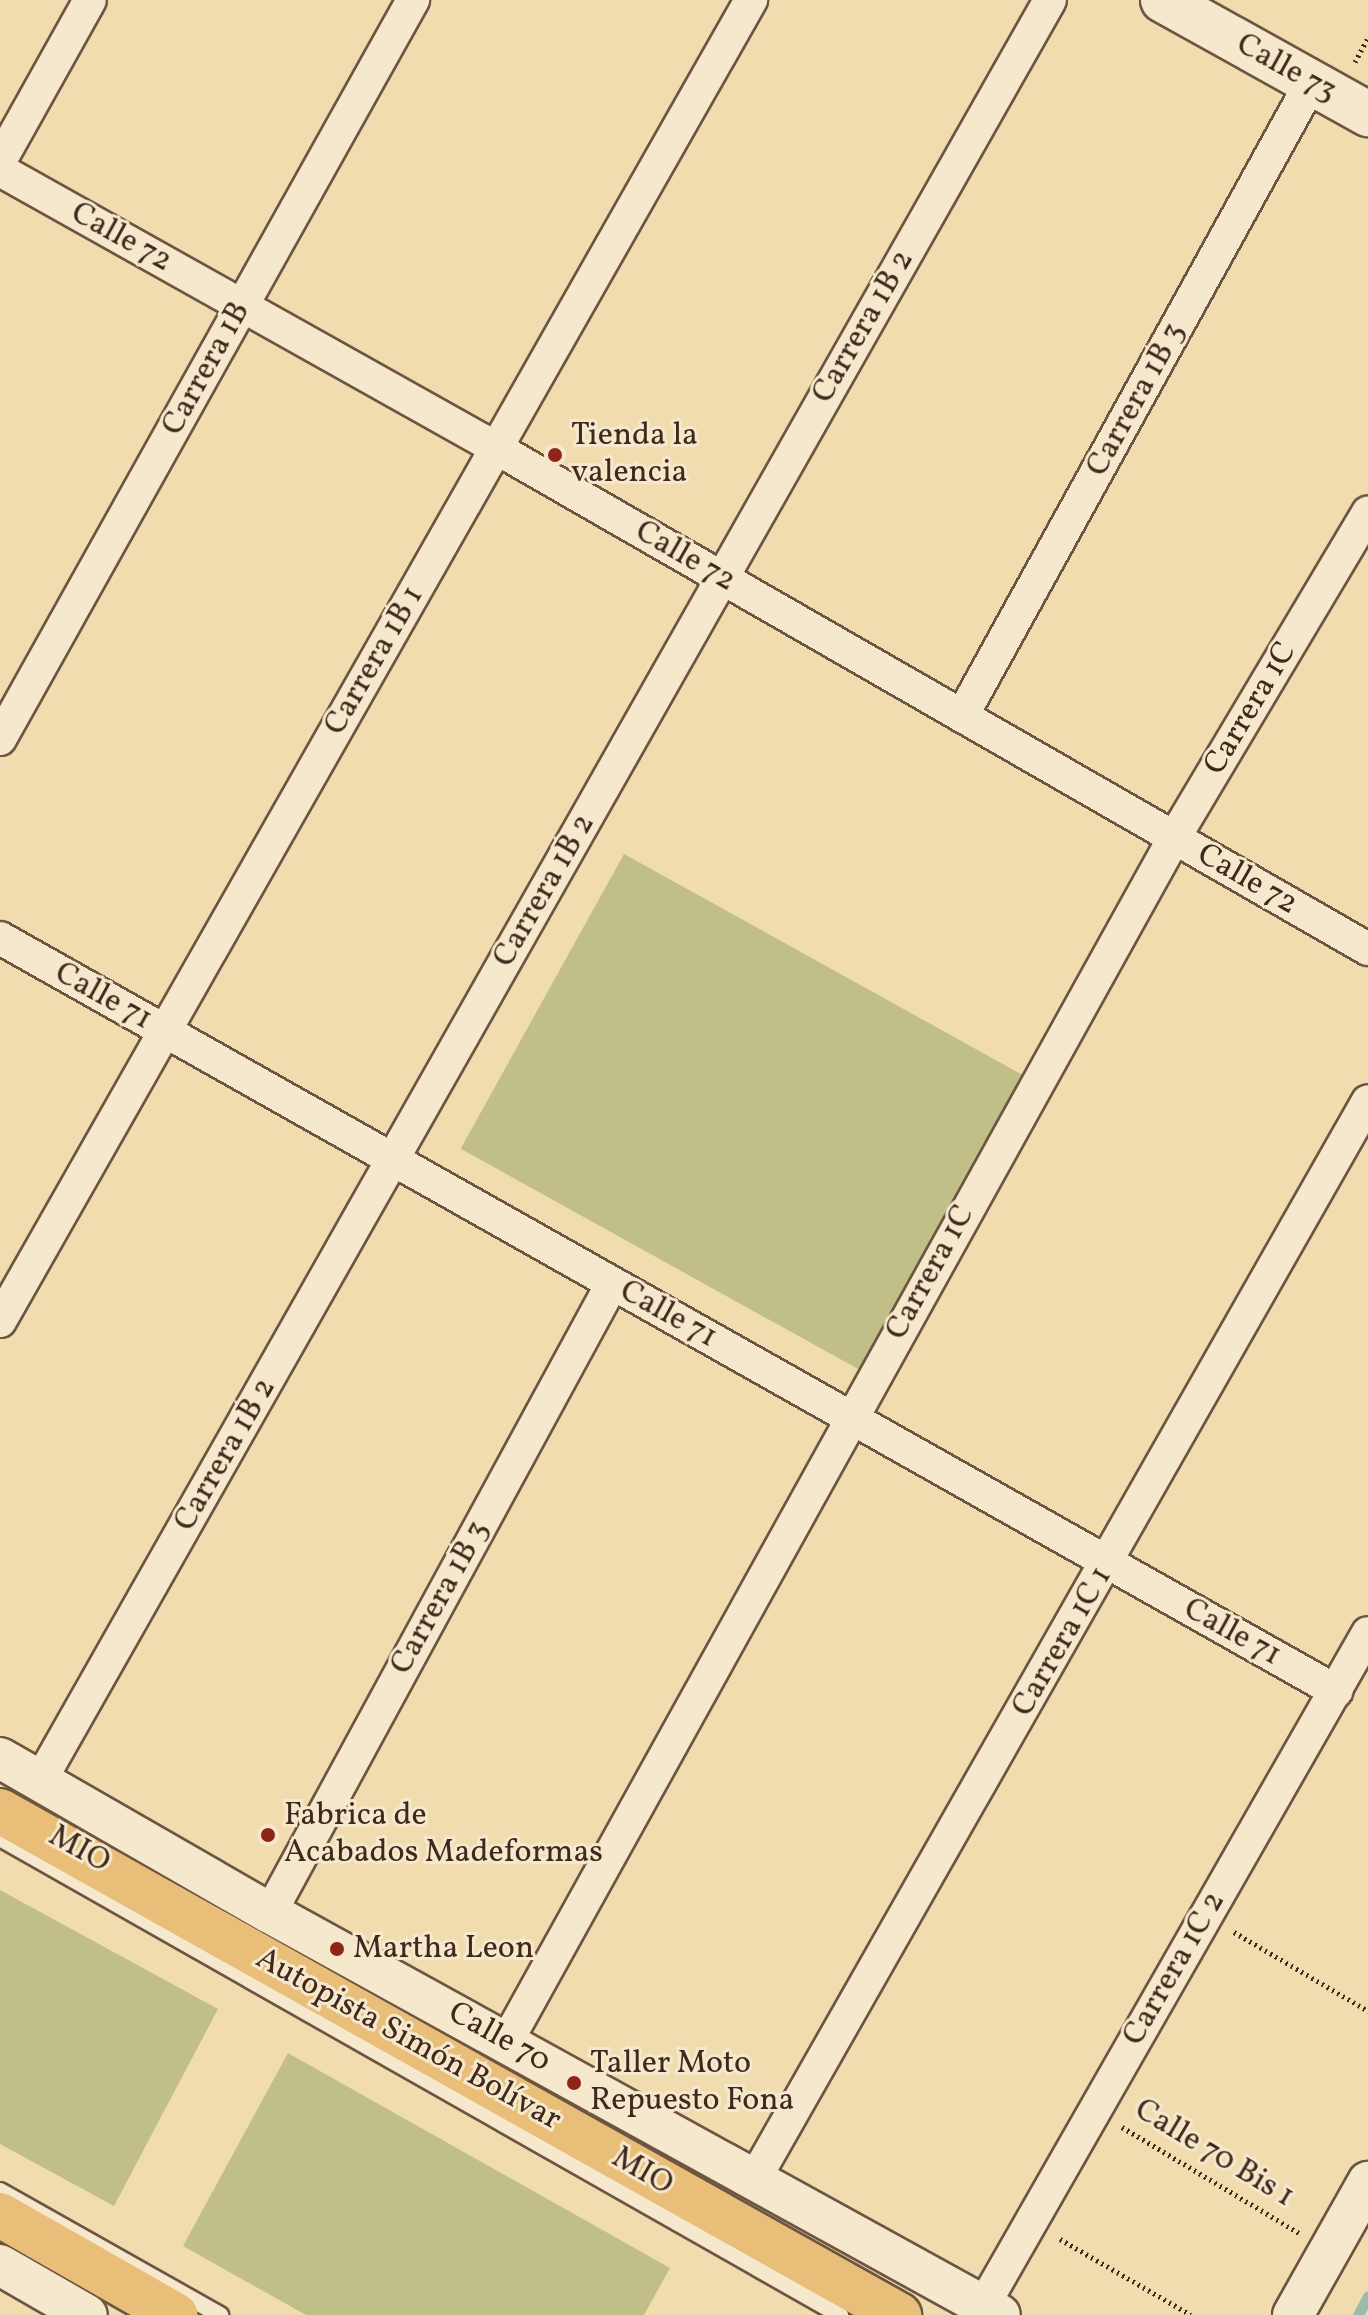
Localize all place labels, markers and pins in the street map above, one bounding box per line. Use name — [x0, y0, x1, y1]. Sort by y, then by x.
place label: Tienda la valencia — [571, 418, 698, 493]
marker: Tienda la valencia — [546, 446, 564, 464]
place label: Fabrica de Acabados Madeformas — [284, 1798, 603, 1873]
marker: Fabrica de Acabados Madeformas — [259, 1826, 277, 1844]
place label: Martha Leon — [353, 1930, 534, 1968]
marker: Martha Leon — [328, 1940, 346, 1958]
place label: Taller Moto Repuesto Fona — [590, 2046, 794, 2121]
marker: Taller Moto Repuesto Fona — [565, 2074, 583, 2092]

